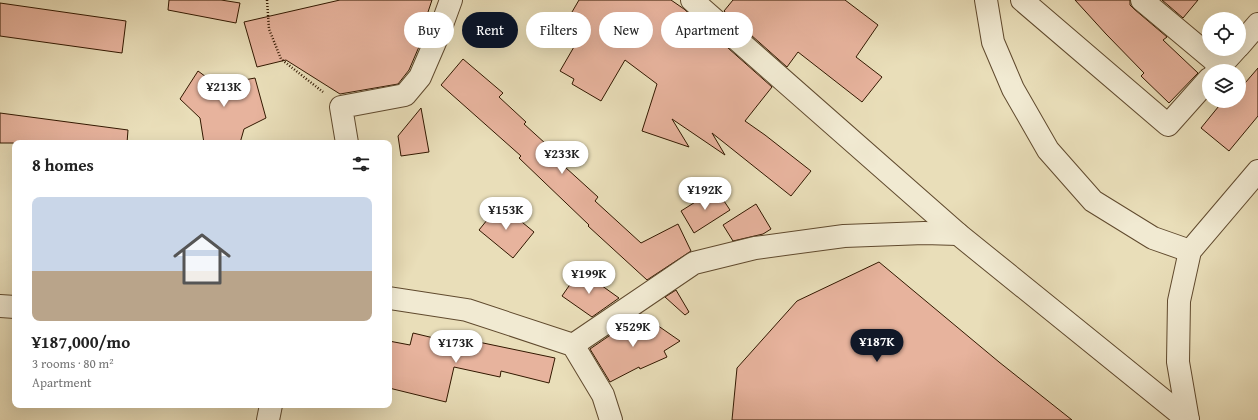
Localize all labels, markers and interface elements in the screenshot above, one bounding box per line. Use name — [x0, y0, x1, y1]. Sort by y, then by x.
chip: Buy — [404, 12, 454, 48]
chip: Rent — [462, 12, 518, 48]
chip: Filters — [526, 12, 591, 48]
chip: New — [599, 12, 653, 48]
chip: Apartment — [661, 12, 753, 48]
map controls — [1202, 12, 1246, 108]
button: locate — [1202, 12, 1246, 56]
button: layers — [1202, 64, 1246, 108]
pin: ¥213K — [196, 74, 252, 108]
text: ¥213K — [206, 77, 242, 96]
pin: ¥233K — [534, 141, 590, 175]
text: ¥233K — [544, 144, 580, 163]
text: 8 homes — [32, 152, 94, 177]
icon: filters — [350, 153, 372, 175]
pin: ¥192K — [677, 177, 733, 211]
text: ¥192K — [687, 180, 723, 199]
pin: ¥153K — [478, 197, 534, 231]
text: ¥153K — [488, 200, 524, 219]
icon: home — [166, 223, 238, 295]
pin: ¥199K — [561, 261, 617, 295]
text: ¥199K — [571, 264, 607, 283]
pin: ¥529K — [605, 314, 661, 348]
text: ¥529K — [615, 317, 651, 336]
text: ¥187,000/mo — [32, 329, 130, 354]
pin: ¥187K — [849, 329, 905, 363]
pin: ¥173K — [428, 330, 484, 364]
text: ¥187K — [859, 332, 895, 351]
text: ¥173K — [438, 333, 474, 352]
text: 3 rooms · 80 m² — [32, 354, 114, 373]
text: Apartment — [32, 373, 92, 392]

